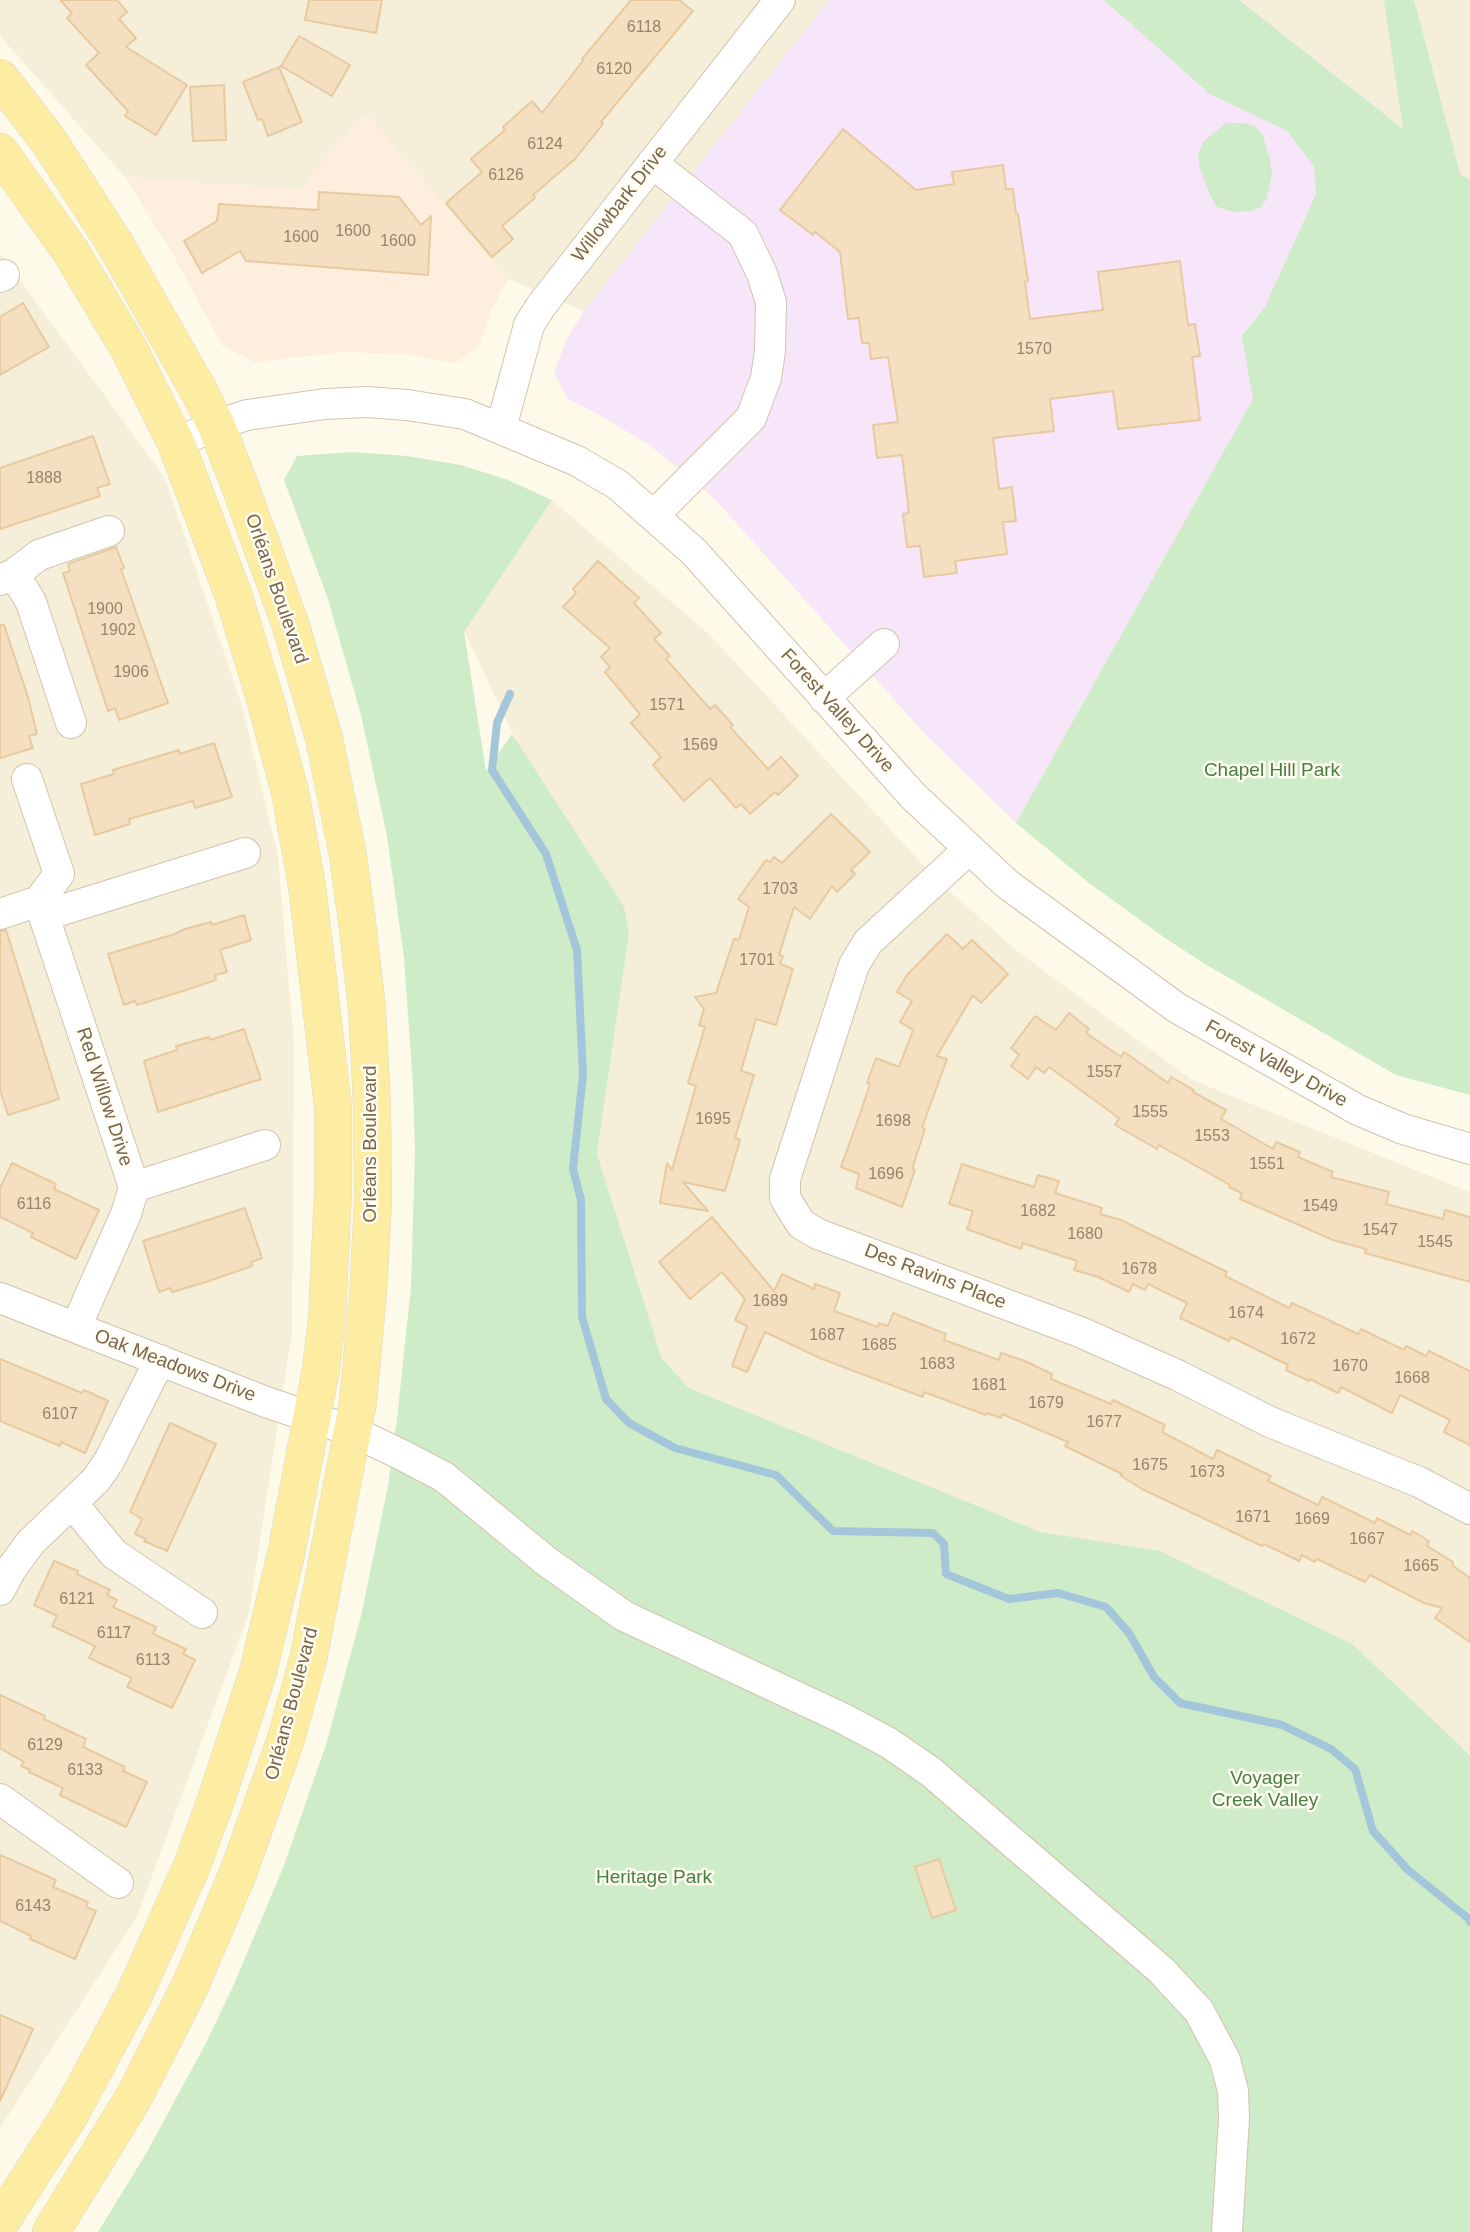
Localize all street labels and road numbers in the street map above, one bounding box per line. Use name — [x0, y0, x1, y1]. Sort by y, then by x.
street label: Willowbark Drive — [567, 141, 673, 267]
street label: Orléans Boulevard — [240, 511, 312, 667]
street label: Forest Valley Drive — [775, 644, 899, 778]
street label: Forest Valley Drive — [1201, 1015, 1351, 1113]
street label: Red Willow Drive — [71, 1025, 137, 1169]
street label: Orléans Boulevard — [360, 1065, 382, 1223]
street label: Des Ravins Place — [861, 1239, 1009, 1315]
street label: Oak Meadows Drive — [91, 1325, 259, 1407]
street label: Orléans Boulevard — [261, 1625, 323, 1783]

